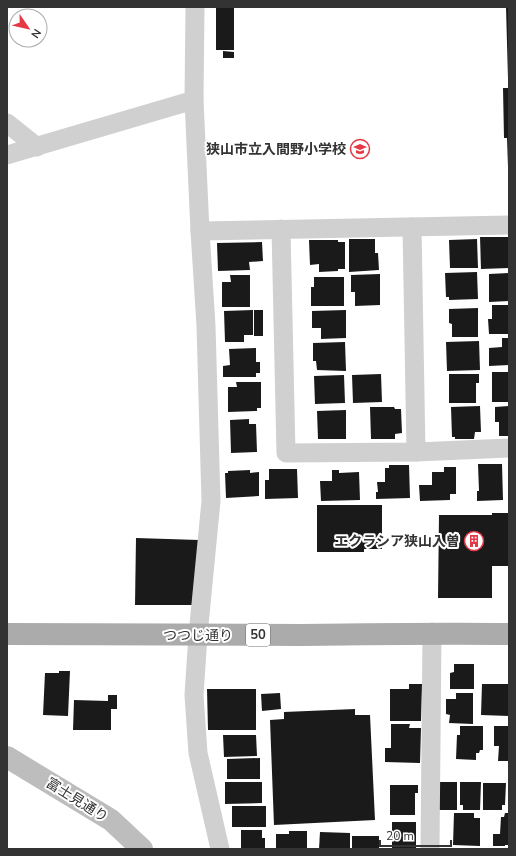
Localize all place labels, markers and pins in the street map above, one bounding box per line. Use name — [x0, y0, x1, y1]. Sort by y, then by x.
school or university icon: 狭山市立入間野小学校 — [349, 138, 371, 160]
place label: 狭山市立入間野小学校 — [206, 140, 346, 159]
building icon: エクラシア狭山入曽 — [463, 530, 485, 552]
place label: エクラシア狭山入曽 — [334, 532, 460, 551]

